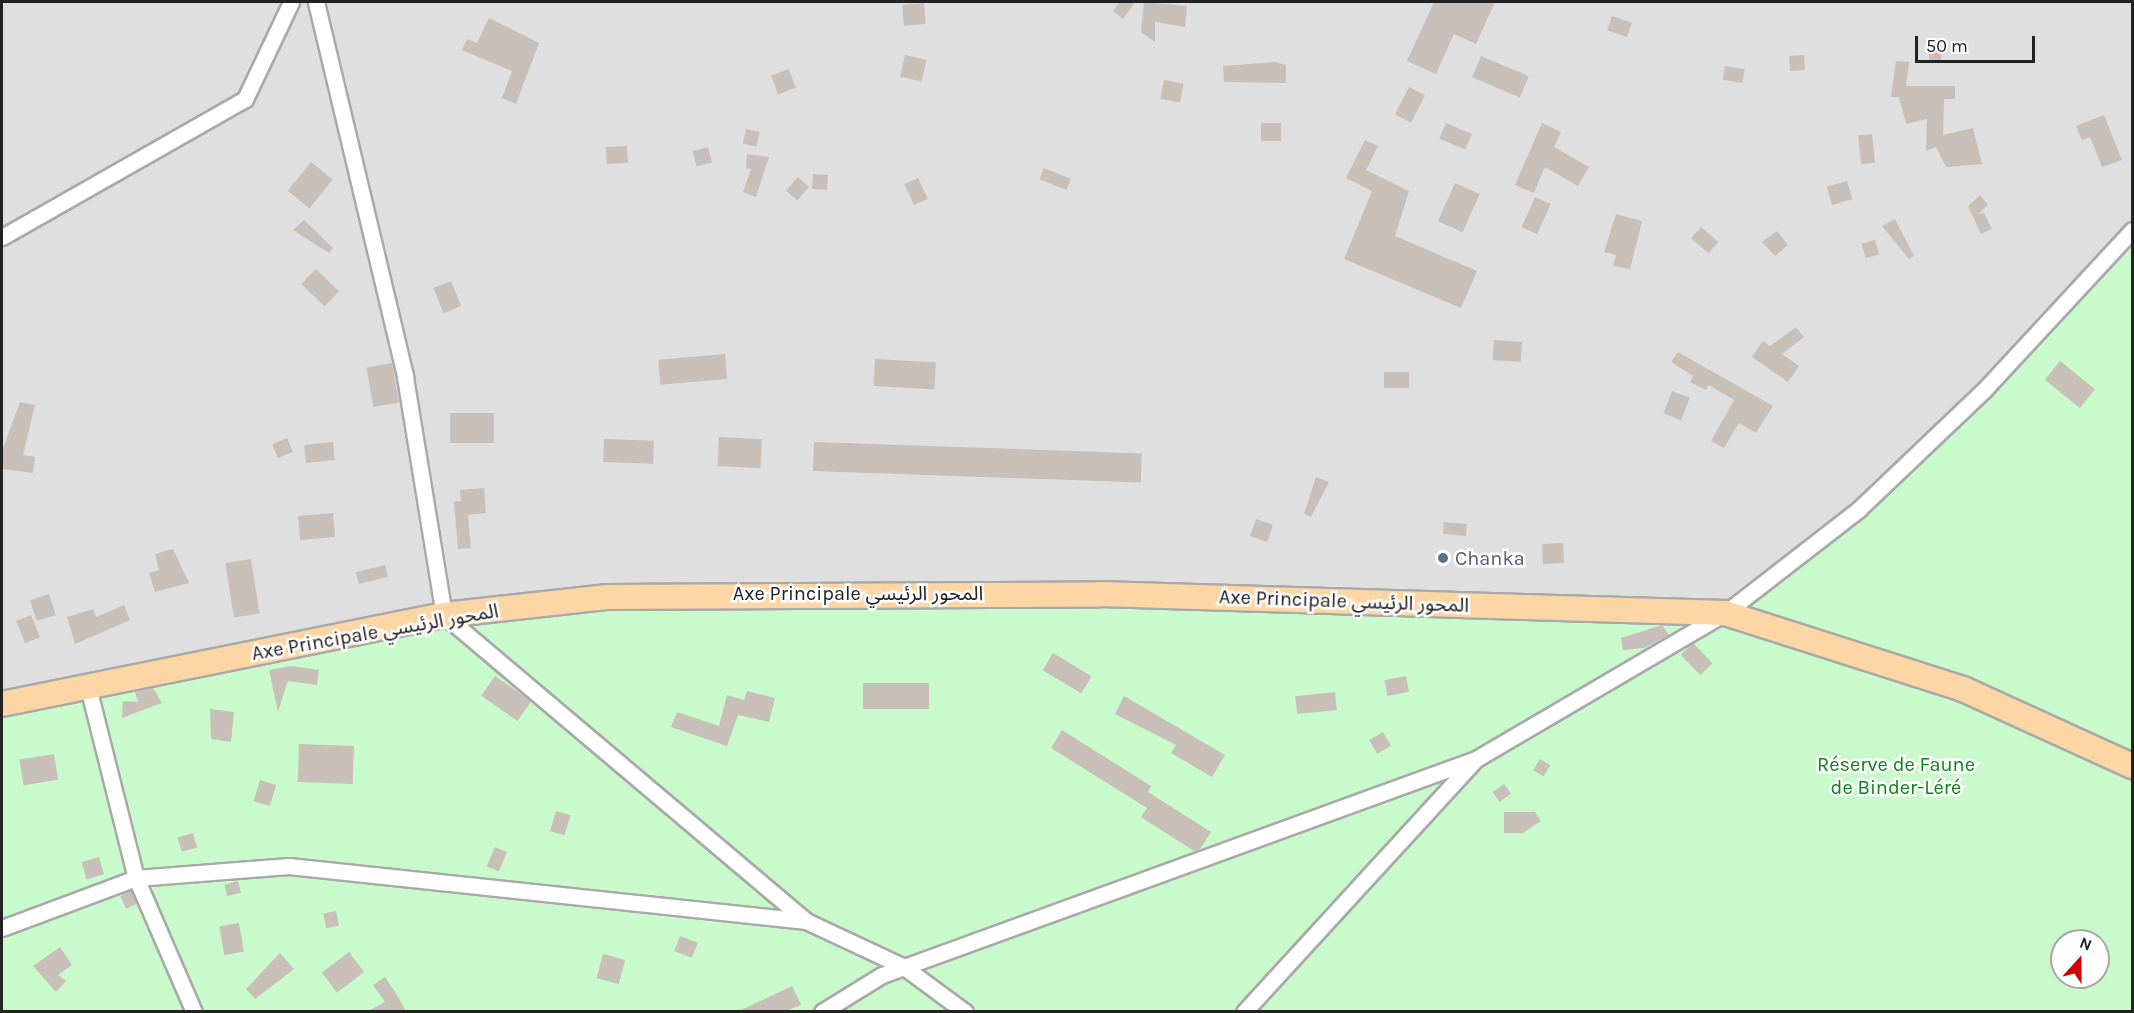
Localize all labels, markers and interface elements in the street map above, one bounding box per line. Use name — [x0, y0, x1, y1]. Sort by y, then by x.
scale bar — [1918, 24, 2038, 62]
text: 50 m — [1926, 35, 1968, 57]
place label: Chanka — [1455, 546, 1525, 570]
marker: Chanka — [1436, 551, 1450, 565]
street label: Axe Principale المحور الرئيسي — [733, 581, 983, 605]
street label: Axe Principale المحور الرئيسي — [1219, 585, 1469, 617]
street label: Axe Principale المحور الرئيسي — [250, 598, 500, 666]
park label: Réserve de Faune de Binder-Léré — [1817, 752, 1975, 799]
north arrow — [2050, 929, 2110, 989]
text: N — [2077, 933, 2095, 955]

